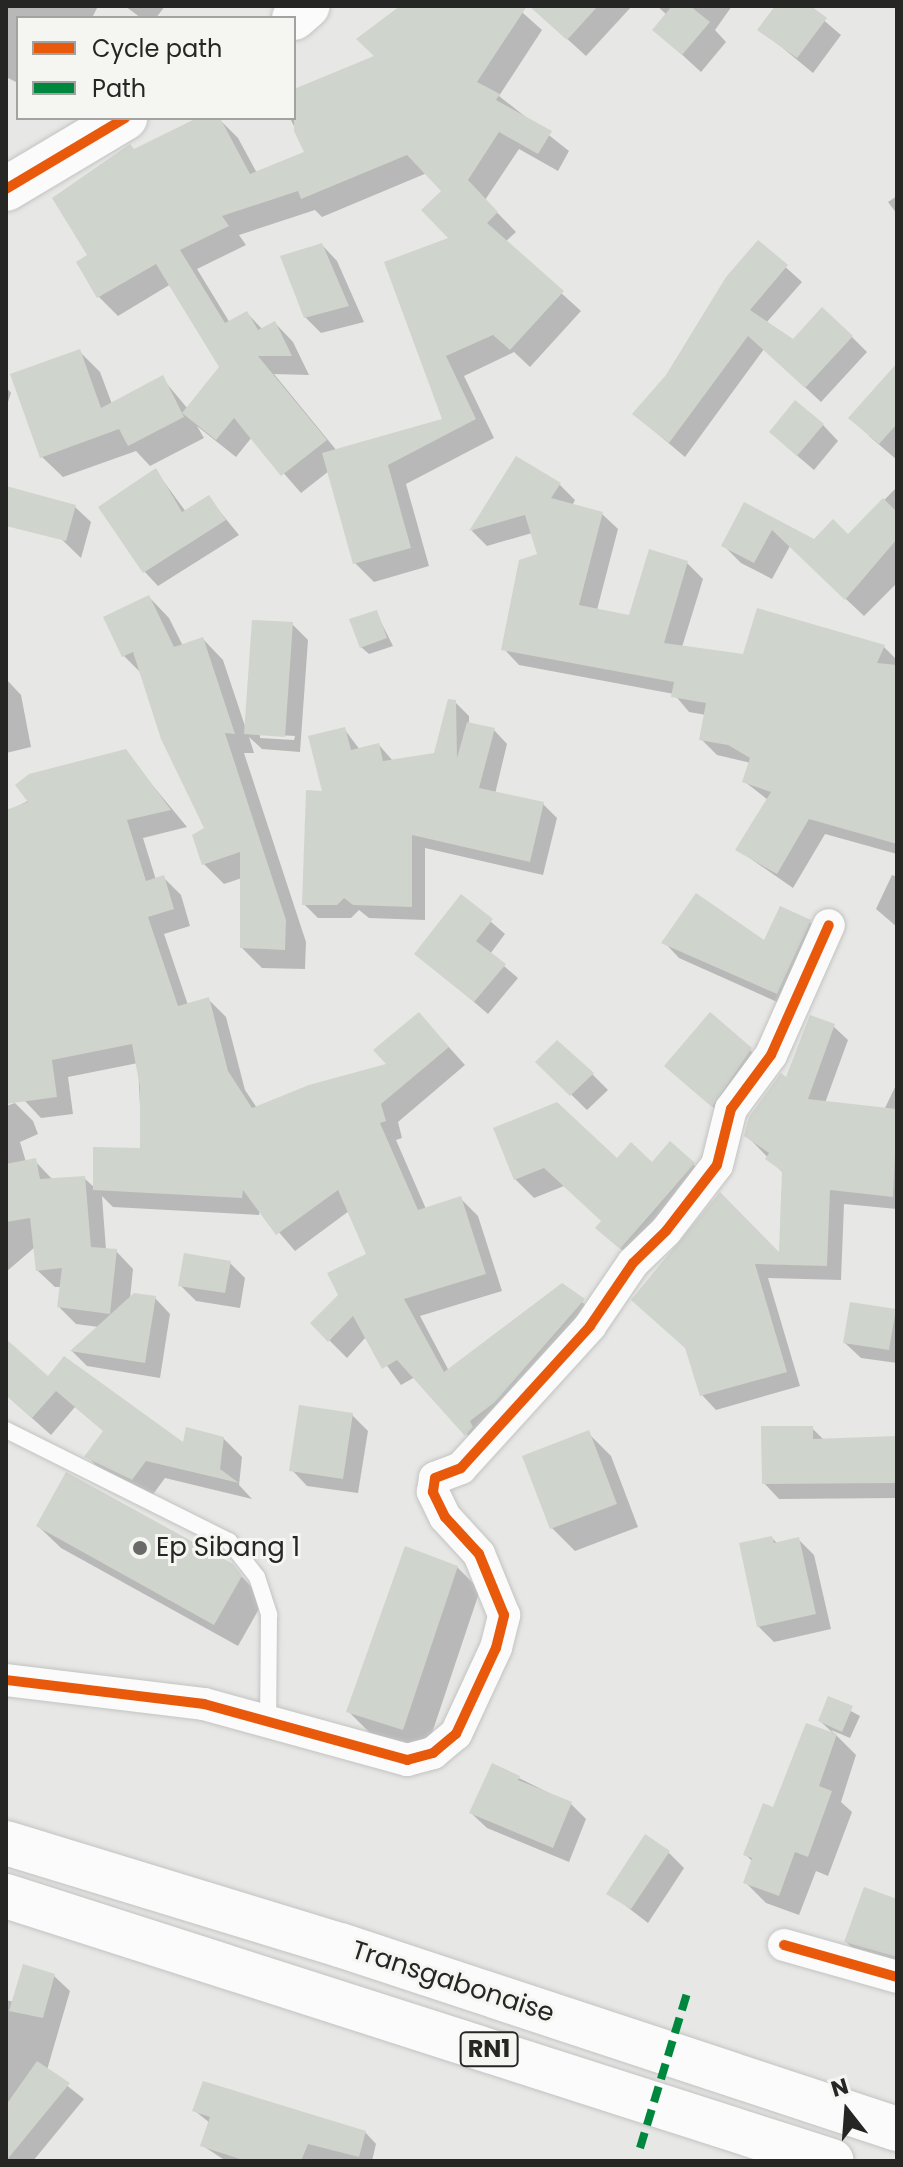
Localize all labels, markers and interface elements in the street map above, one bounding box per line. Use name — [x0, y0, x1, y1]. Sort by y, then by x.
legend — [16, 16, 296, 120]
text: Cycle path — [92, 32, 222, 65]
text: Path — [92, 72, 146, 105]
place label: Ep Sibang 1 — [156, 1532, 300, 1564]
marker: Ep Sibang 1 — [131, 1539, 149, 1557]
street label: Transgabonaise — [348, 1935, 558, 2029]
road number: RN1 — [459, 2029, 519, 2069]
text: N — [827, 2070, 852, 2105]
north arrow — [807, 2071, 887, 2151]

